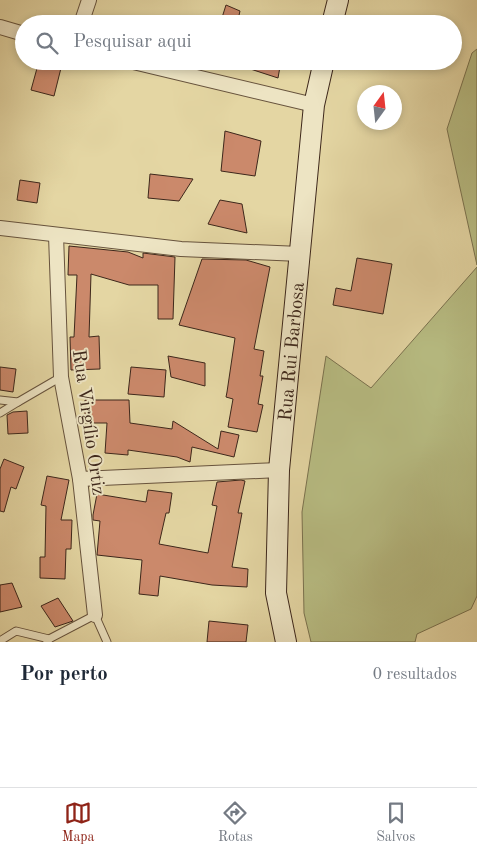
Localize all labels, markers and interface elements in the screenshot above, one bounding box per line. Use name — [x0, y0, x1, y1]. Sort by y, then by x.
search box — [15, 15, 462, 70]
icon: search — [33, 29, 61, 57]
text: Pesquisar aqui — [73, 33, 192, 52]
north arrow — [357, 85, 402, 130]
street label: Rua Rui Barbosa — [277, 281, 309, 422]
street label: Rua Virgílio Ortiz — [68, 348, 107, 496]
text: Por perto — [20, 664, 108, 685]
text: 0 resultados — [373, 667, 457, 683]
tab: Mapa — [62, 799, 95, 846]
tab: Rotas — [218, 799, 253, 846]
tab: Salvos — [376, 799, 415, 846]

